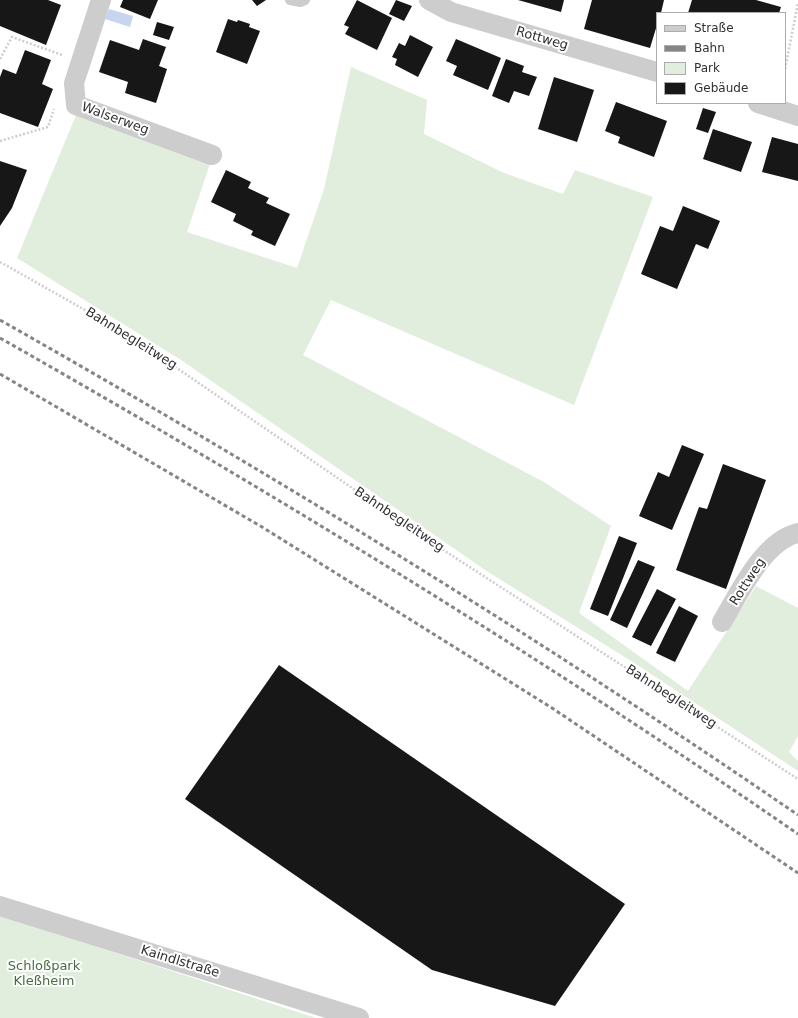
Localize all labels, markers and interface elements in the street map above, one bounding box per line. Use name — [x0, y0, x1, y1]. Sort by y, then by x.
legend — [656, 12, 786, 104]
text: Straße — [694, 21, 734, 35]
street label: Rottweg — [514, 24, 570, 54]
text: Bahn — [694, 41, 725, 55]
text: Park — [694, 61, 720, 75]
text: Gebäude — [694, 81, 748, 95]
street label: Walserweg — [79, 100, 151, 138]
street label: Bahnbegleitweg — [82, 305, 180, 373]
street label: Bahnbegleitweg — [351, 484, 447, 556]
street label: Rottweg — [727, 555, 769, 609]
street label: Bahnbegleitweg — [623, 662, 719, 732]
street label: Kaindlstraße — [139, 943, 221, 981]
park label: Schloßpark Kleßheim — [8, 959, 80, 990]

